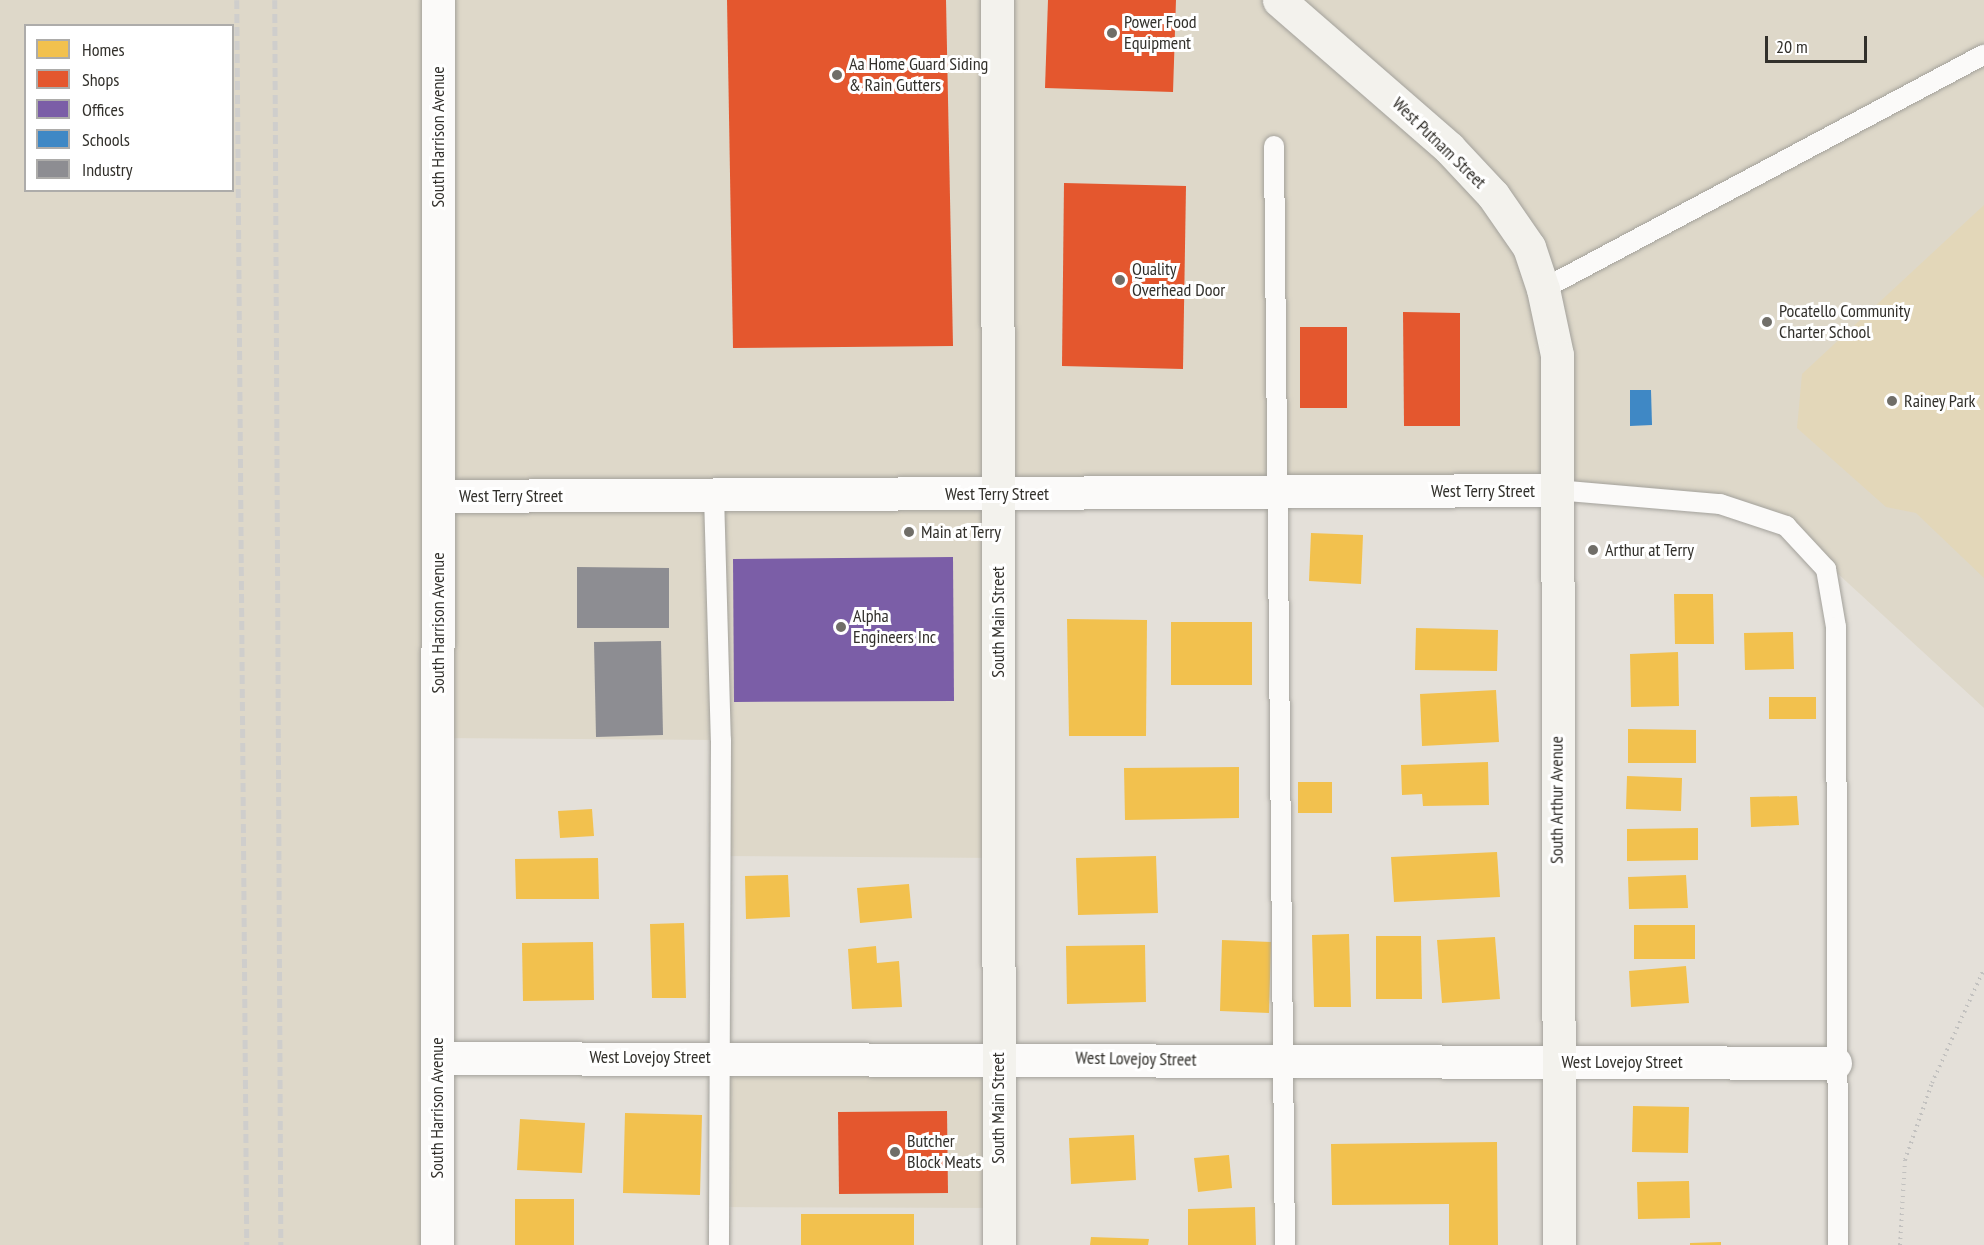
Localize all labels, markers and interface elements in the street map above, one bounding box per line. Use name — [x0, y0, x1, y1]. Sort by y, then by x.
place label: Power Food Equipment — [1124, 12, 1197, 54]
legend — [24, 24, 234, 192]
scale bar — [1768, 24, 1870, 62]
marker: Power Food Equipment — [1105, 26, 1119, 40]
text: 20 m — [1776, 35, 1808, 58]
text: Homes — [82, 38, 125, 61]
place label: Aa Home Guard Siding & Rain Gutters — [849, 54, 988, 97]
street label: South Harrison Avenue — [427, 66, 449, 208]
text: Shops — [82, 68, 119, 91]
marker: Aa Home Guard Siding & Rain Gutters — [830, 68, 844, 82]
street label: West Putnam Street — [1388, 93, 1490, 193]
text: Offices — [82, 98, 124, 121]
text: Schools — [82, 128, 130, 151]
text: Industry — [82, 158, 132, 181]
place label: Quality Overhead Door — [1132, 259, 1225, 302]
marker: Quality Overhead Door — [1113, 273, 1127, 287]
place label: Pocatello Community Charter School — [1779, 301, 1910, 344]
marker: Pocatello Community Charter School — [1760, 315, 1774, 329]
place label: Rainey Park — [1904, 390, 1976, 412]
marker: Rainey Park — [1885, 394, 1899, 408]
street label: West Terry Street — [1430, 480, 1536, 502]
street label: West Terry Street — [944, 483, 1050, 505]
street label: West Terry Street — [458, 485, 564, 507]
place label: Main at Terry — [921, 521, 1002, 543]
marker: Main at Terry — [902, 525, 916, 539]
place label: Arthur at Terry — [1605, 539, 1695, 561]
marker: Arthur at Terry — [1586, 543, 1600, 557]
street label: South Harrison Avenue — [427, 552, 449, 694]
street label: South Main Street — [987, 566, 1009, 678]
place label: Alpha Engineers Inc — [853, 606, 936, 648]
marker: Alpha Engineers Inc — [834, 620, 848, 634]
street label: South Arthur Avenue — [1546, 736, 1568, 864]
street label: South Harrison Avenue — [426, 1037, 448, 1179]
street label: West Lovejoy Street — [589, 1046, 711, 1068]
street label: West Lovejoy Street — [1075, 1047, 1197, 1071]
street label: West Lovejoy Street — [1561, 1051, 1683, 1073]
street label: South Main Street — [987, 1052, 1009, 1164]
place label: Butcher Block Meats — [907, 1131, 982, 1174]
marker: Butcher Block Meats — [888, 1145, 902, 1159]

